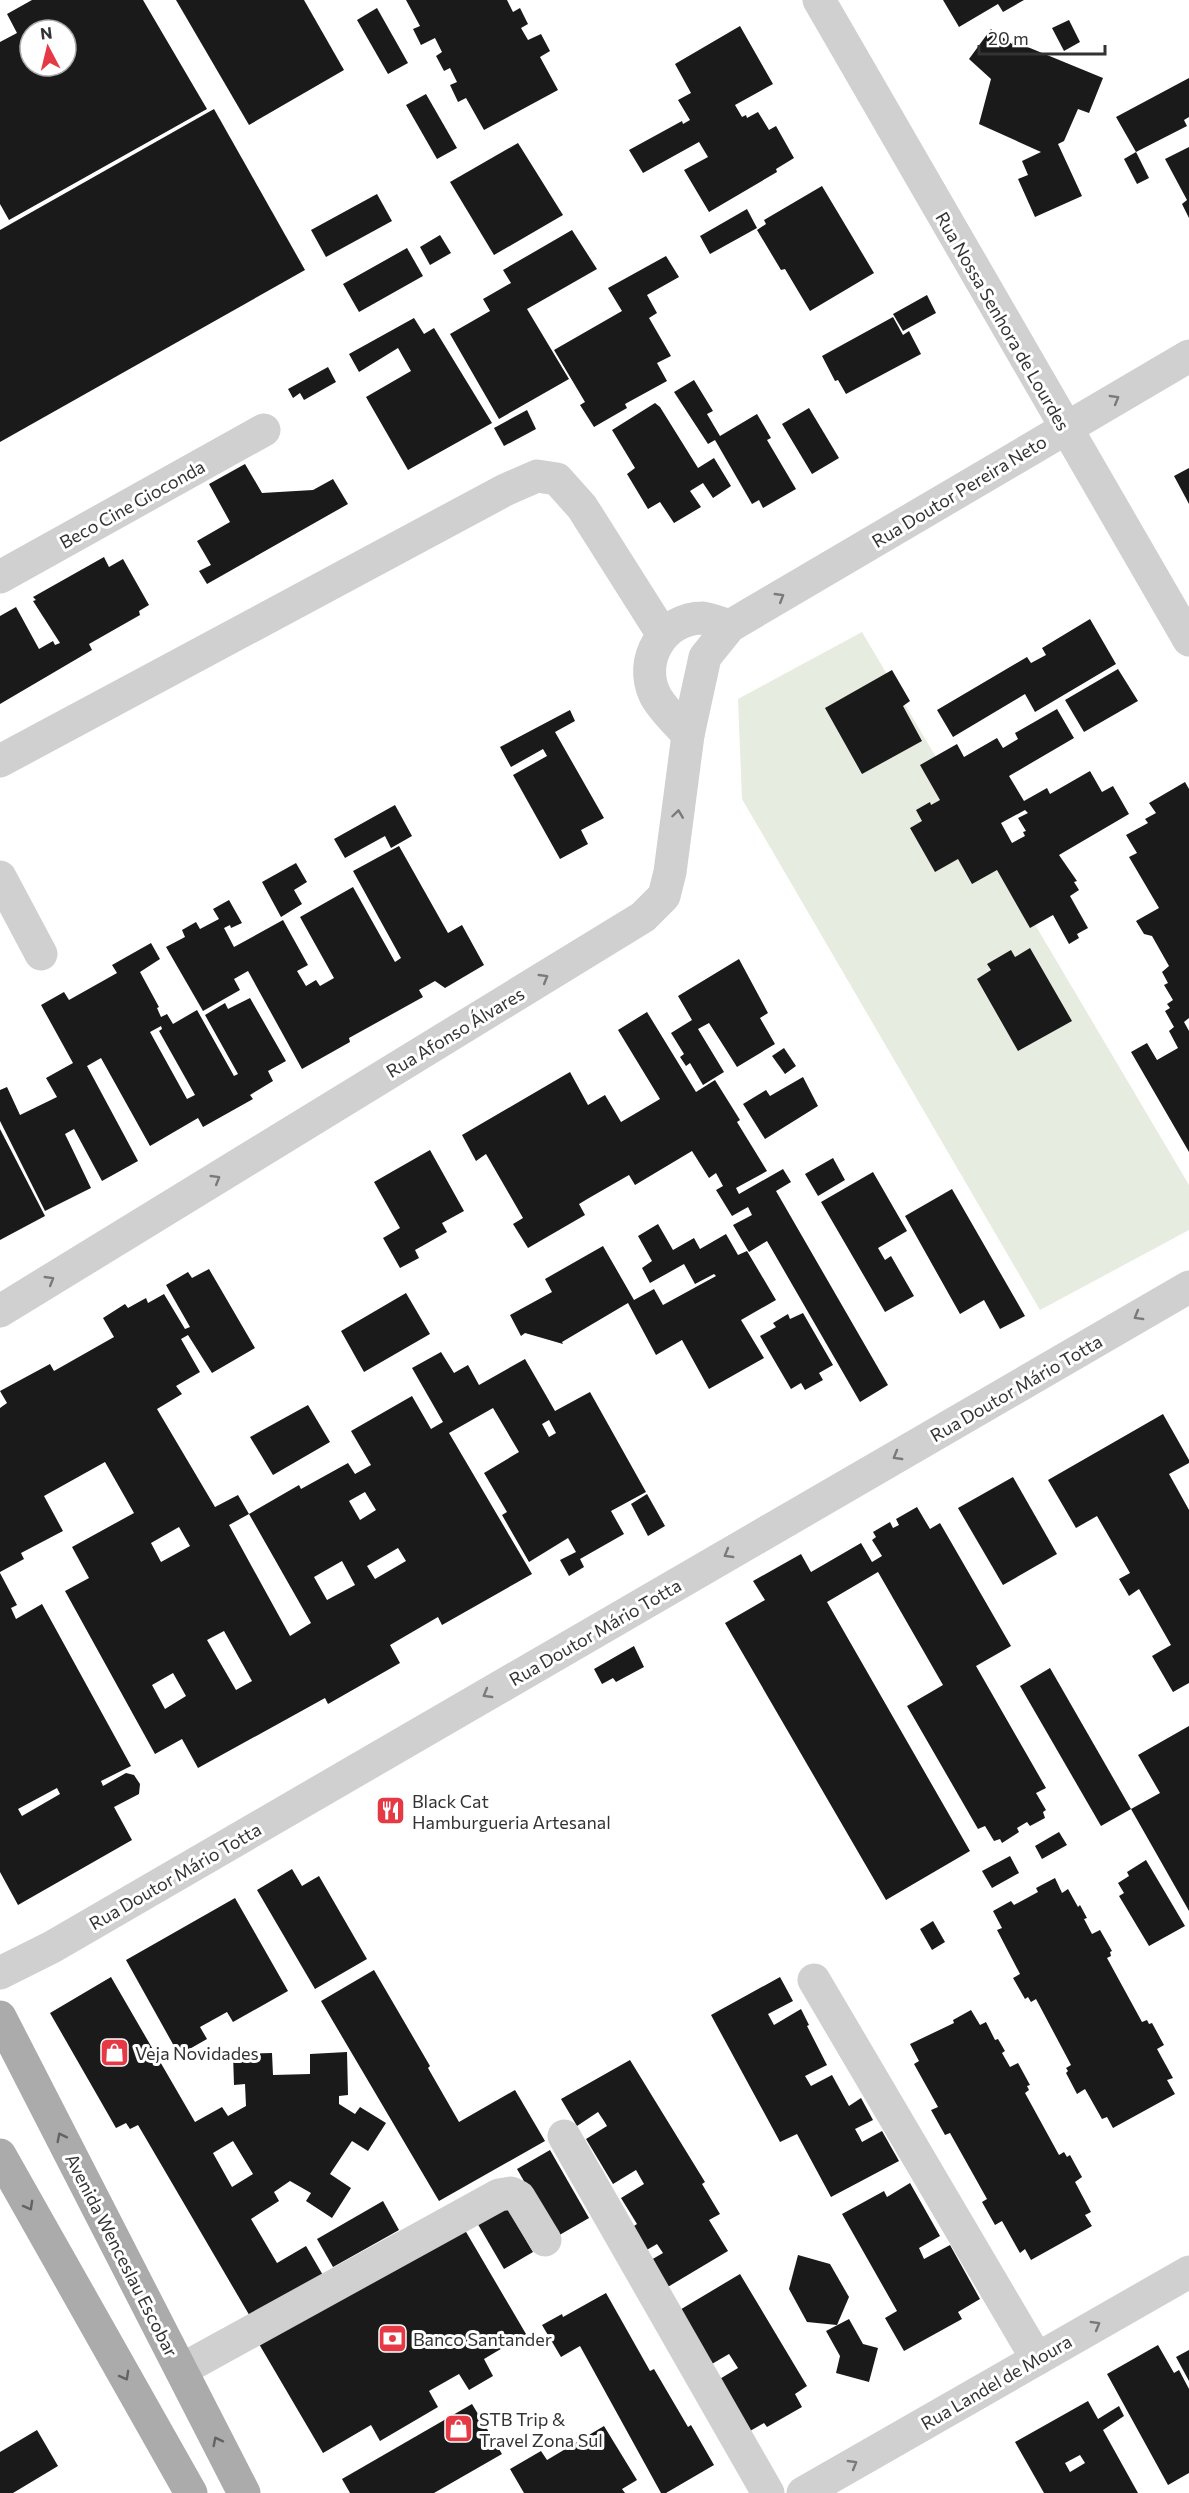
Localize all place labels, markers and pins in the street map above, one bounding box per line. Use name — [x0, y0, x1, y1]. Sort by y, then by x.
place label: Black Cat Hamburgueria Artesanal — [412, 1790, 611, 1833]
restaurant icon: Black Cat Hamburgueria Artesanal — [375, 1795, 407, 1827]
shop icon: Veja Novidades — [98, 2037, 130, 2069]
place label: Veja Novidades — [135, 2042, 259, 2064]
bank icon: Banco Santander — [376, 2323, 408, 2355]
place label: Banco Santander — [413, 2328, 552, 2350]
place label: STB Trip & Travel Zona Sul — [479, 2408, 603, 2451]
shop icon: STB Trip & Travel Zona Sul — [442, 2413, 474, 2445]

